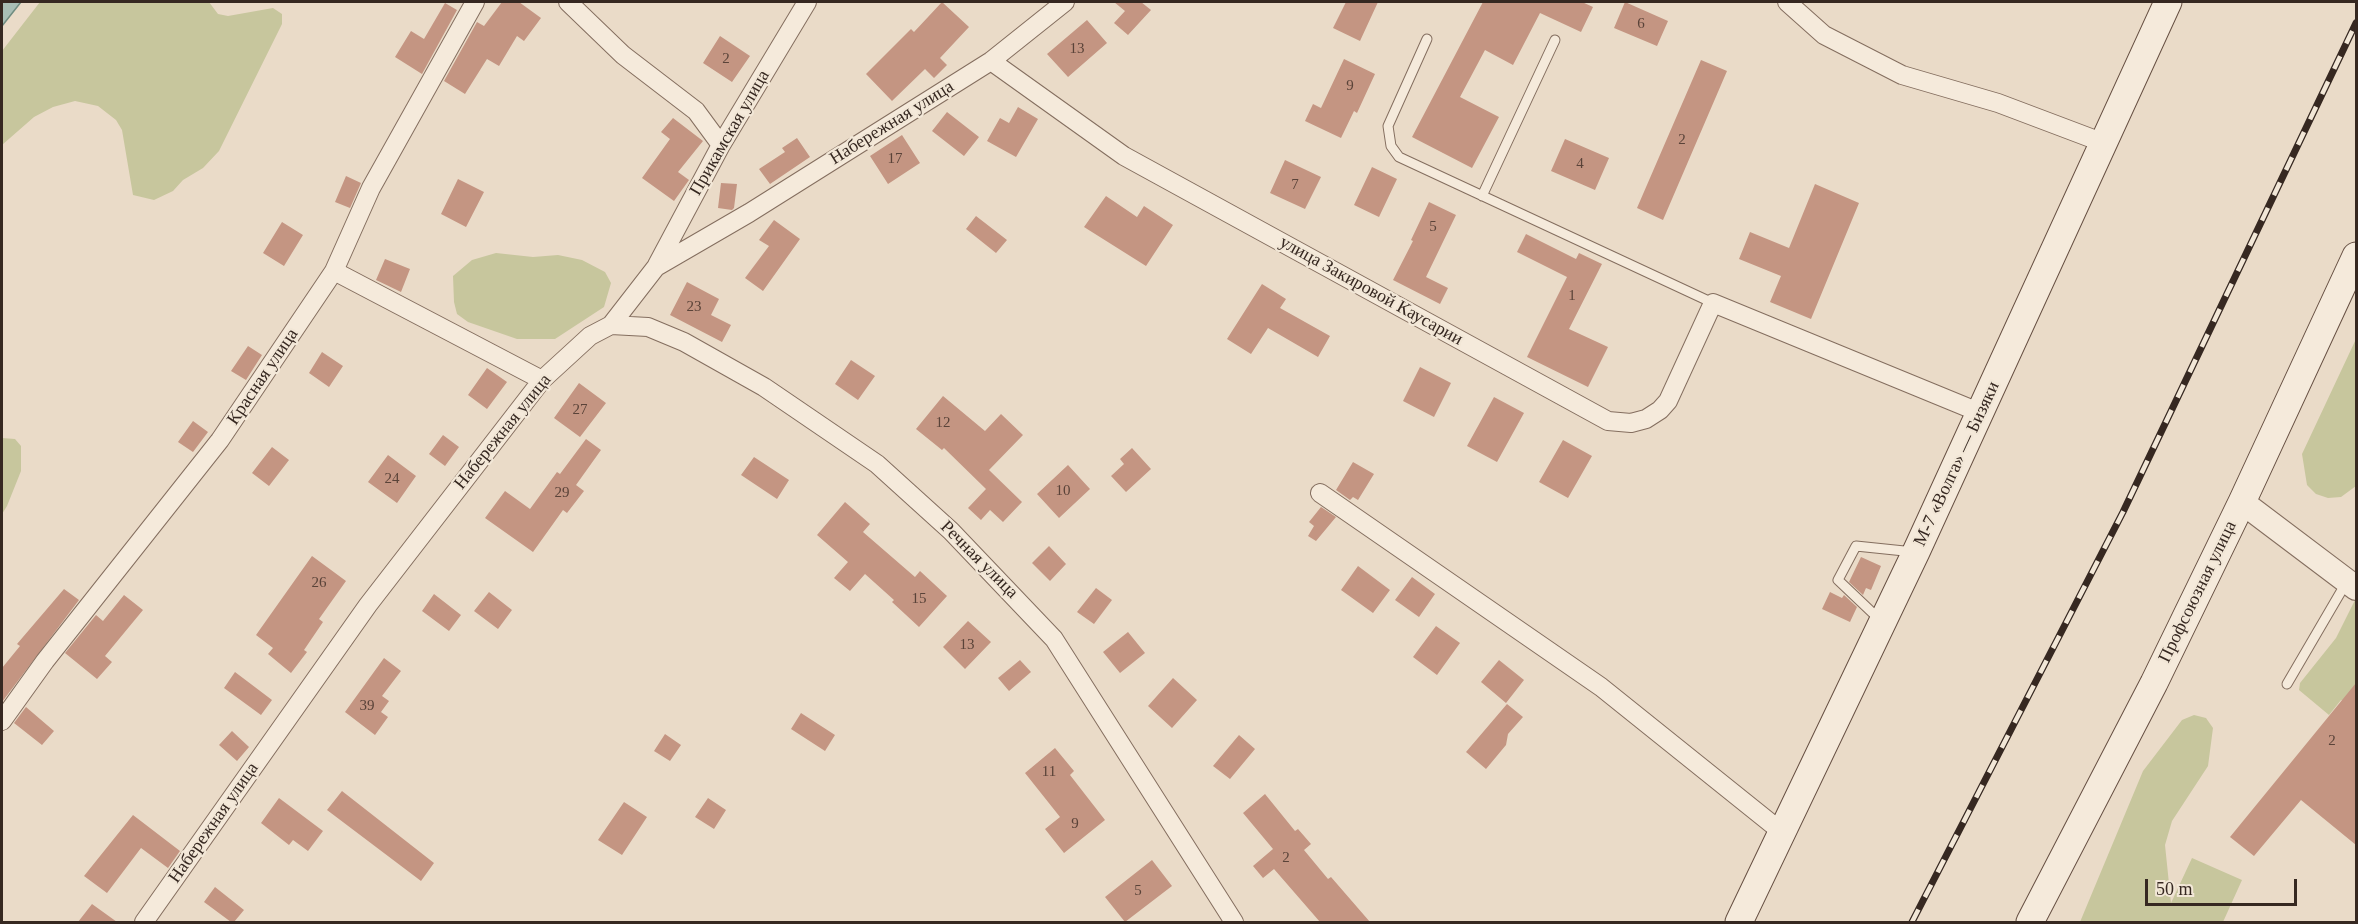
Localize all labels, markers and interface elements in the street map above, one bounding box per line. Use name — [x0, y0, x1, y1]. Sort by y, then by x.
house number: 6 — [1637, 15, 1645, 33]
house number: 13 — [1070, 40, 1084, 58]
house number: 2 — [722, 50, 730, 68]
street label: Прикамская улица — [685, 66, 775, 200]
street label: Набережная улица — [826, 76, 958, 170]
house number: 9 — [1346, 77, 1354, 95]
house number: 2 — [1678, 131, 1686, 149]
house number: 17 — [888, 150, 902, 168]
house number: 4 — [1576, 155, 1584, 173]
house number: 7 — [1291, 176, 1299, 194]
house number: 5 — [1429, 218, 1437, 236]
street label: улица Закировой Каусарии — [1276, 232, 1466, 350]
house number: 1 — [1568, 287, 1576, 305]
house number: 23 — [686, 298, 702, 316]
street label: Красная улица — [223, 325, 303, 429]
street label: Набережная улица — [450, 370, 556, 494]
street label: М-7 «Волга» — Бизяки — [1909, 378, 2005, 550]
house number: 27 — [572, 401, 588, 419]
house number: 12 — [936, 414, 950, 432]
house number: 24 — [384, 470, 400, 488]
house number: 10 — [1056, 482, 1070, 500]
house number: 29 — [554, 484, 570, 502]
street label: Речная улица — [936, 517, 1022, 603]
street label: Профсоюзная улица — [2154, 518, 2242, 666]
house number: 26 — [312, 574, 326, 592]
house number: 15 — [912, 590, 926, 608]
house number: 13 — [960, 636, 974, 654]
house number: 39 — [360, 697, 374, 715]
house number: 2 — [2328, 732, 2336, 750]
street label: Набережная улица — [164, 759, 264, 887]
house number: 11 — [1042, 763, 1056, 781]
house number: 9 — [1071, 815, 1079, 833]
house number: 2 — [1282, 849, 1290, 867]
scale bar — [2148, 867, 2300, 905]
text: 50 m — [2156, 879, 2193, 899]
house number: 5 — [1134, 882, 1142, 900]

